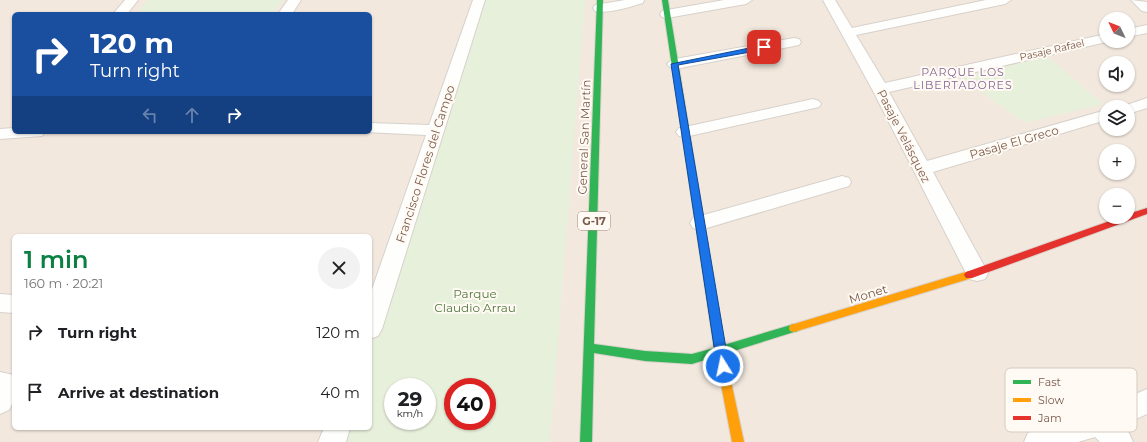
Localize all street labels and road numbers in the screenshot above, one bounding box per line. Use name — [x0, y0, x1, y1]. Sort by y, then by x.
street label: Pasaje Rafael — [1018, 36, 1086, 64]
street label: General San Martín — [574, 79, 594, 195]
street label: Francisco Flores del Campo — [392, 83, 458, 245]
street label: Pasaje Velásquez — [874, 87, 934, 185]
street label: Pasaje El Greco — [968, 122, 1060, 162]
road number: G-17 — [578, 212, 610, 230]
street label: Monet — [847, 281, 889, 307]

